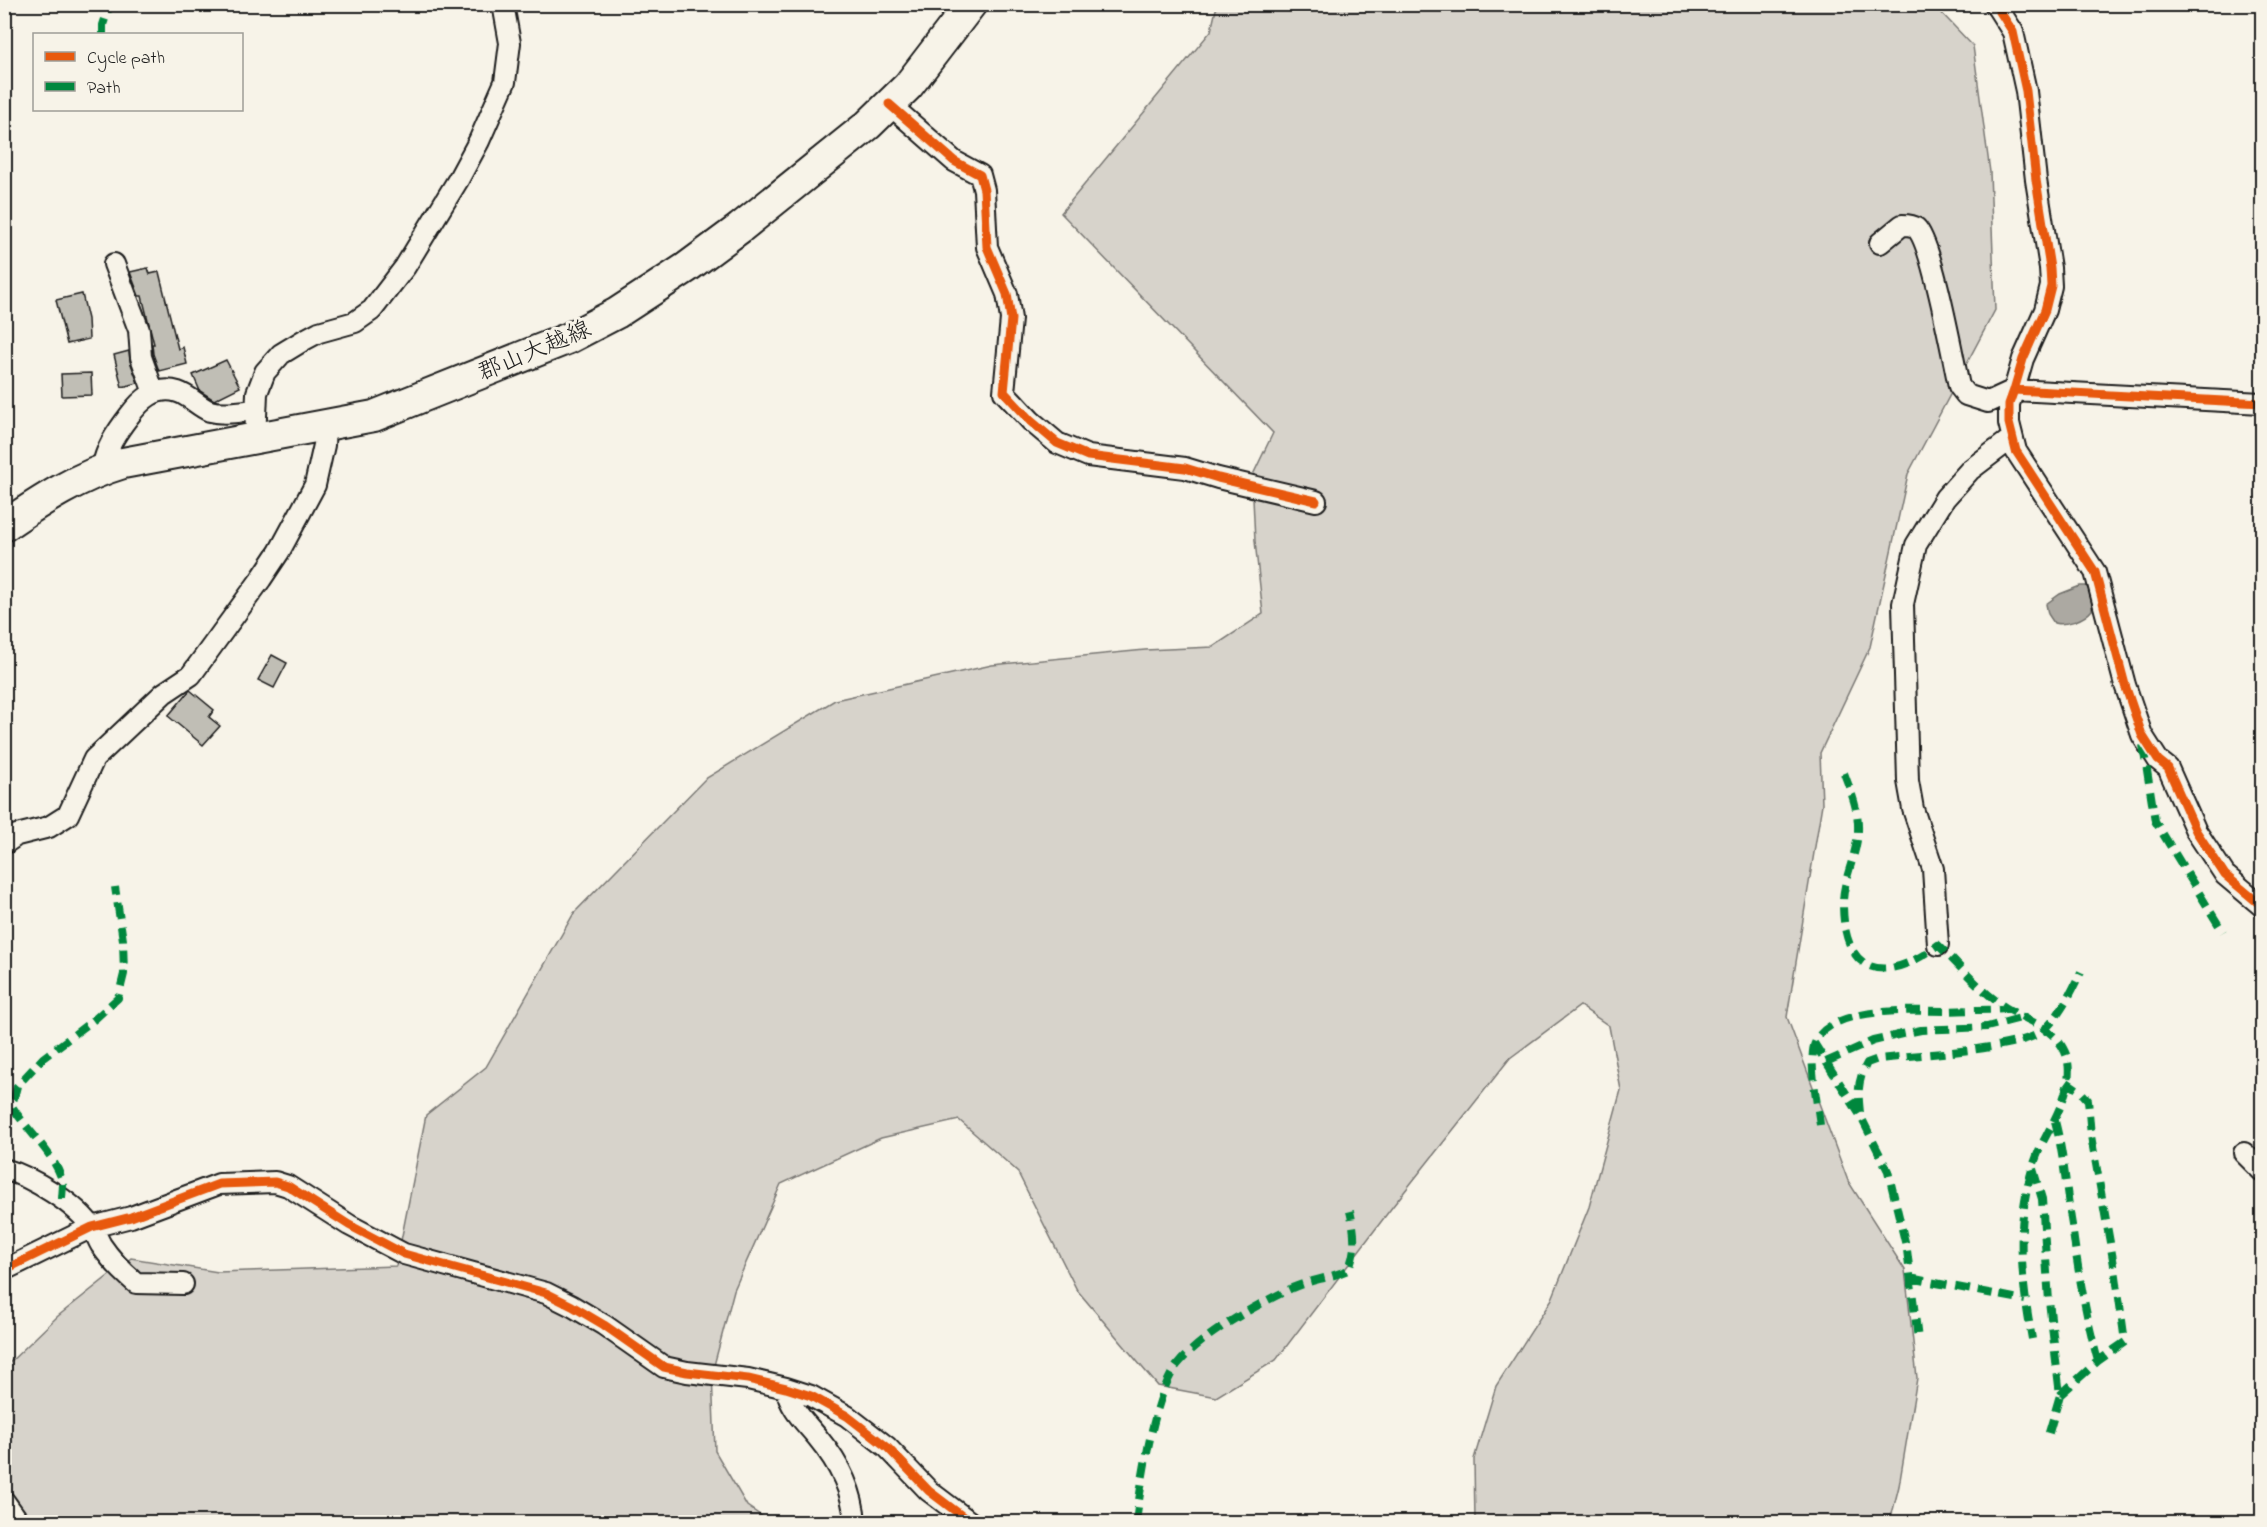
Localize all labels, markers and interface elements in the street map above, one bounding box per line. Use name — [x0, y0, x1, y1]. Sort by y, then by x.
legend — [33, 33, 243, 111]
text: Cycle path — [87, 46, 165, 72]
text: Path — [87, 76, 121, 102]
street label: 郡山大越線 — [473, 313, 597, 392]

